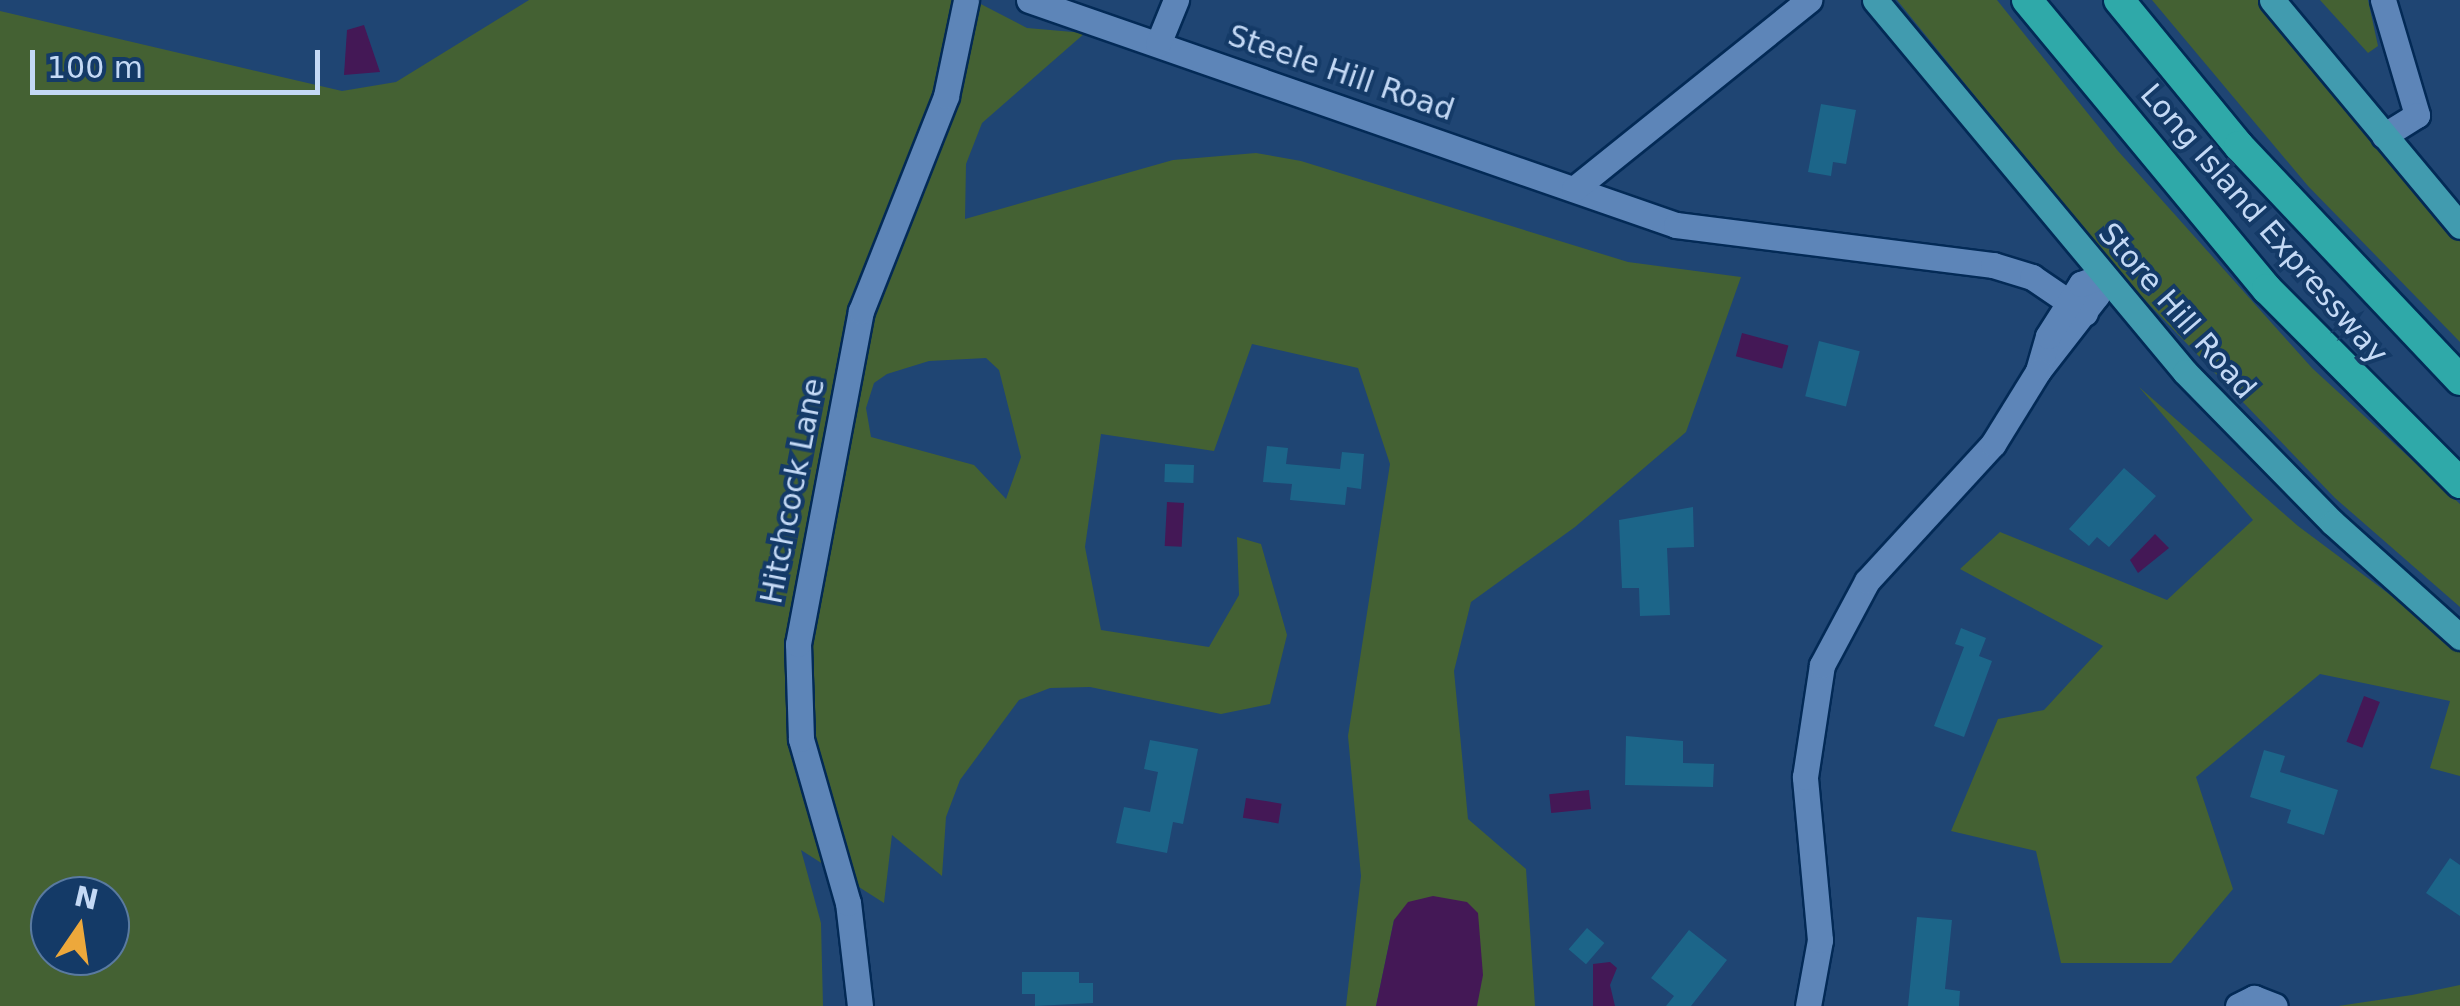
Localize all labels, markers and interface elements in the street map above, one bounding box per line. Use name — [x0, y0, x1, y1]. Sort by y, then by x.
street label: Steele Hill Road — [1223, 17, 1459, 129]
scale bar — [35, 30, 325, 92]
text: 100 m — [47, 50, 143, 85]
street label: Long Island Expressway — [2133, 77, 2395, 371]
street label: Store Hill Road — [2091, 216, 2263, 406]
street label: Hitchcock Lane — [753, 375, 833, 607]
north arrow — [30, 876, 130, 976]
text: N — [71, 880, 102, 917]

